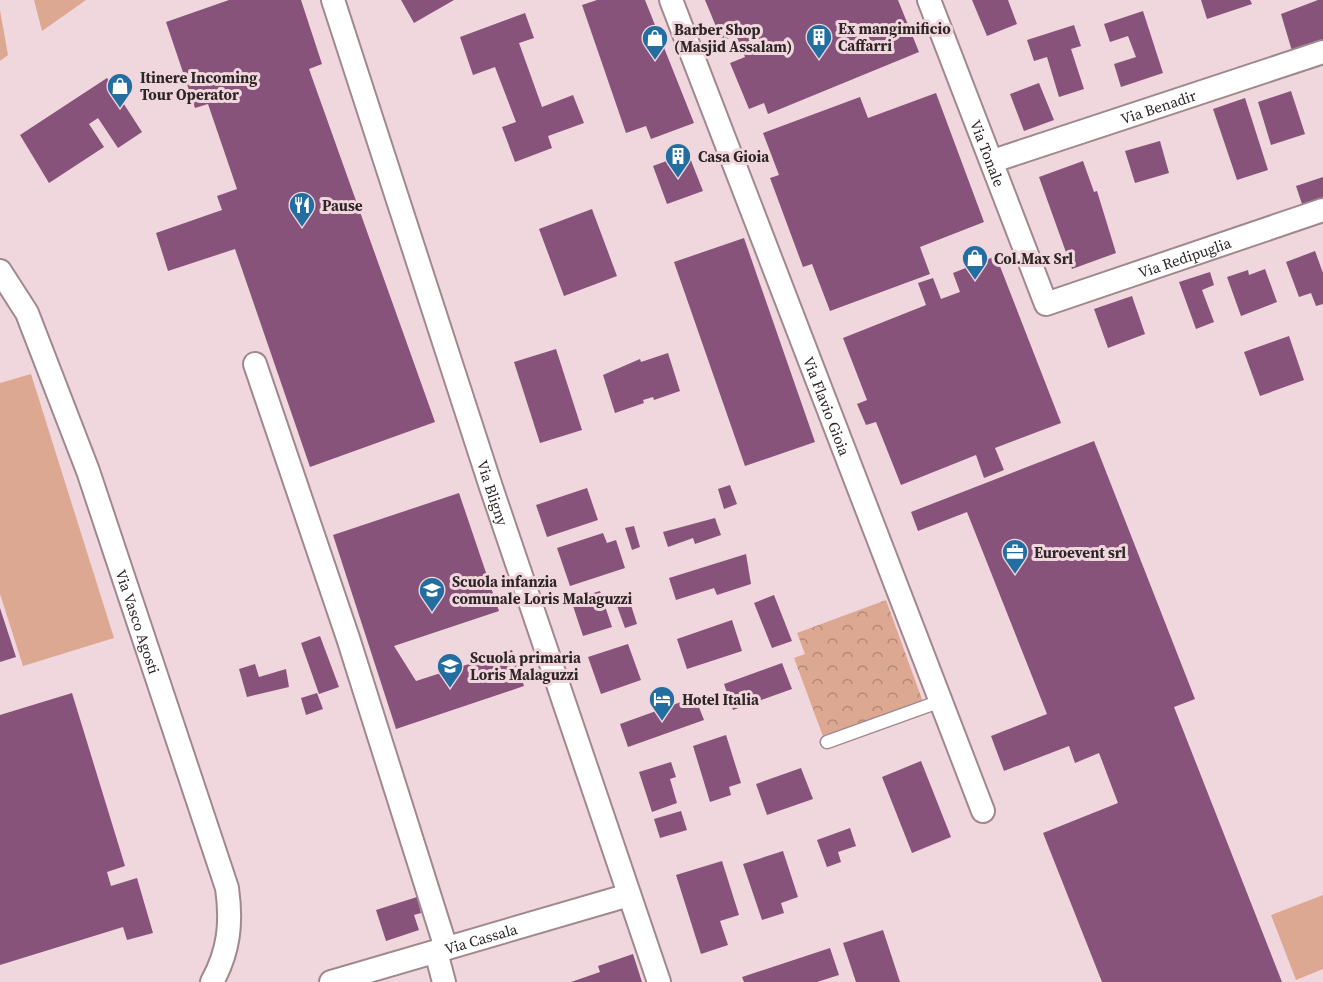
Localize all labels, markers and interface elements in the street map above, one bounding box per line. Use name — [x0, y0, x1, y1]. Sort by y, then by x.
place label: Ex mangimificio Caffarri — [838, 18, 951, 56]
place label: Barber Shop (Masjid Assalam) — [674, 19, 792, 57]
building icon: Ex mangimificio Caffarri — [804, 22, 834, 60]
shop icon: Barber Shop (Masjid Assalam) — [640, 23, 670, 61]
place label: Itinere Incoming Tour Operator — [140, 67, 257, 105]
shop icon: Itinere Incoming Tour Operator — [105, 71, 135, 109]
street label: Via Benadir — [1118, 84, 1199, 129]
street label: Via Tonale — [966, 117, 1010, 190]
building icon: Casa Gioia — [663, 141, 693, 179]
place label: Casa Gioia — [698, 146, 770, 167]
restaurant icon: Pause — [287, 190, 317, 228]
place label: Pause — [322, 195, 363, 216]
street label: Via Redipuglia — [1135, 231, 1234, 283]
shop icon: Col.Max Srl — [960, 243, 990, 281]
place label: Col.Max Srl — [994, 248, 1073, 269]
street label: Via Flavio Gioia — [799, 353, 856, 459]
street label: Via Bligny — [472, 457, 514, 528]
office icon: Euroevent srl — [1000, 537, 1030, 575]
place label: Euroevent srl — [1034, 542, 1126, 563]
street label: Via Vasco Agosti — [111, 567, 165, 676]
place label: Scuola infanzia comunale Loris Malaguzzi — [452, 571, 632, 609]
school or university icon: Scuola infanzia comunale Loris Malaguzzi — [417, 575, 447, 613]
place label: Scuola primaria Loris Malaguzzi — [470, 647, 582, 685]
school or university icon: Scuola primaria Loris Malaguzzi — [435, 651, 465, 689]
hotel icon: Hotel Italia — [647, 684, 677, 722]
place label: Hotel Italia — [682, 689, 760, 710]
street label: Via Cassala — [442, 918, 520, 959]

